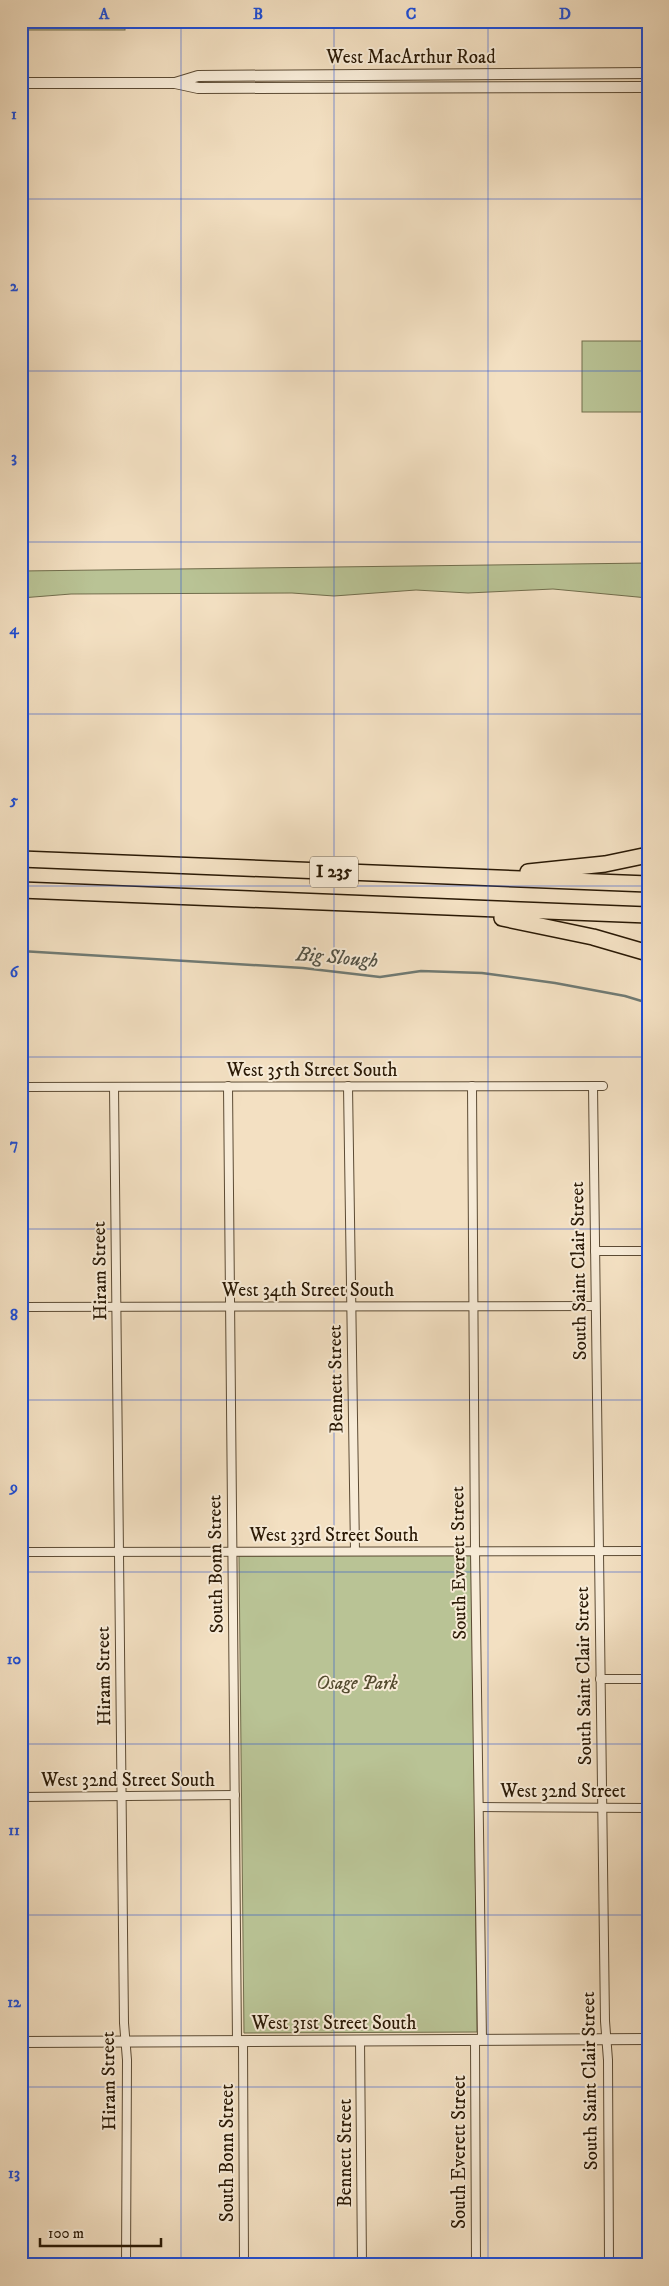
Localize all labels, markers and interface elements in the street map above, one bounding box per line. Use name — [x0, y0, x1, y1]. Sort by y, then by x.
text: A — [98, 4, 110, 24]
text: B — [253, 4, 263, 24]
text: C — [406, 4, 416, 24]
text: D — [559, 4, 571, 24]
street label: West MacArthur Road — [325, 46, 496, 69]
text: 1 — [11, 104, 17, 124]
text: 2 — [10, 276, 19, 296]
text: 3 — [11, 447, 17, 467]
text: 4 — [8, 619, 19, 639]
text: 5 — [9, 790, 18, 810]
road number: I 235 — [310, 856, 358, 888]
water label: Big Slough — [294, 942, 379, 974]
text: 6 — [10, 962, 20, 982]
street label: West 35th Street South — [226, 1059, 398, 1082]
text: 7 — [10, 1134, 18, 1154]
street label: South Saint Clair Street — [566, 1181, 592, 1361]
street label: Hiram Street — [88, 1221, 112, 1321]
street label: West 34th Street South — [221, 1279, 394, 1302]
text: 8 — [10, 1305, 18, 1325]
street label: Bennett Street — [324, 1324, 348, 1434]
text: 9 — [9, 1477, 18, 1497]
street label: South Everett Street — [446, 1486, 472, 1640]
street label: South Bonn Street — [203, 1494, 229, 1634]
street label: West 33rd Street South — [248, 1524, 419, 1547]
street label: South Saint Clair Street — [571, 1586, 597, 1766]
street label: Hiram Street — [92, 1626, 116, 1726]
text: 10 — [7, 1649, 22, 1669]
park label: Osage Park — [316, 1672, 398, 1695]
street label: West 32nd Street South — [40, 1769, 215, 1792]
street label: West 32nd Street — [499, 1780, 626, 1803]
text: 11 — [8, 1820, 20, 1840]
street label: South Saint Clair Street — [577, 1991, 603, 2171]
text: 12 — [7, 1992, 22, 2012]
street label: West 31st Street South — [251, 2012, 416, 2035]
street label: Hiram Street — [97, 2031, 121, 2131]
street label: South Everett Street — [448, 2075, 471, 2229]
street label: South Bonn Street — [216, 2084, 239, 2222]
street label: Bennett Street — [334, 2099, 357, 2207]
text: 13 — [8, 2163, 20, 2183]
scale bar — [40, 2216, 161, 2248]
text: 100 m — [48, 2224, 84, 2243]

